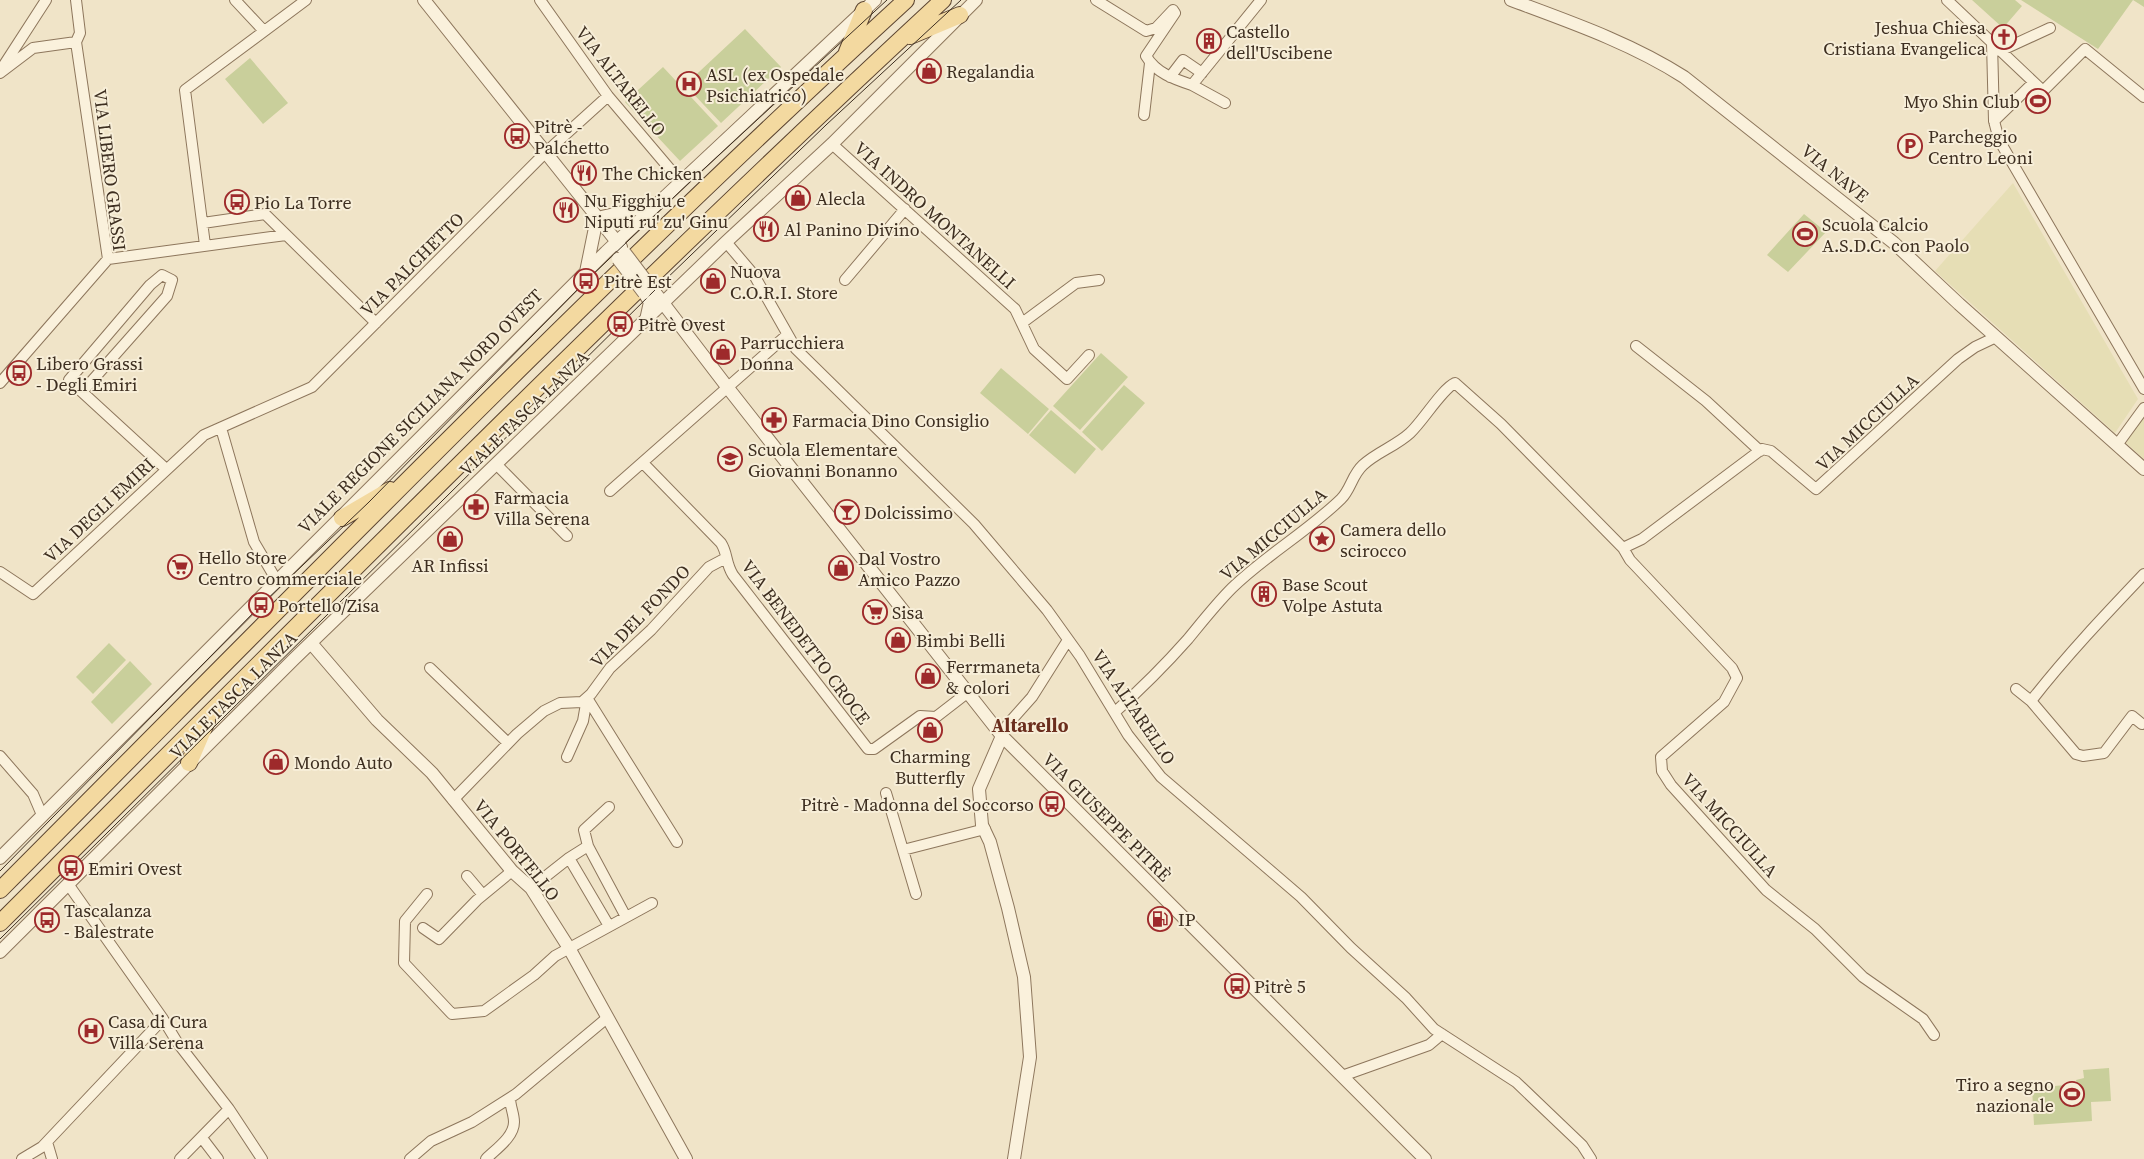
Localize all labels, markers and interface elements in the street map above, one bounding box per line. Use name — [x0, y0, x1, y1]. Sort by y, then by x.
place label: Jeshua Chiesa Cristiana Evangelica — [1823, 15, 1987, 61]
place label: Castello dell'Uscibene — [1226, 19, 1333, 65]
street label: VIA ALTARELLO — [570, 21, 672, 141]
church icon: Jeshua Chiesa Cristiana Evangelica — [1991, 24, 2017, 50]
building icon: Castello dell'Uscibene — [1196, 28, 1222, 54]
shop icon: Regalandia — [916, 58, 942, 84]
place label: Regalandia — [946, 59, 1036, 84]
place label: ASL (ex Ospedale Psichiatrico) — [706, 62, 844, 108]
hospital icon: ASL (ex Ospedale Psichiatrico) — [676, 71, 702, 97]
street label: VIA LIBERO GRASSI — [88, 88, 132, 252]
sports icon: Myo Shin Club — [2025, 88, 2051, 114]
place label: Myo Shin Club — [1904, 89, 2020, 114]
place label: Pitrè - Palchetto — [534, 114, 610, 160]
bus stop icon: Pitrè - Palchetto — [504, 123, 530, 149]
place label: Parcheggio Centro Leoni — [1928, 124, 2033, 170]
parking icon: Parcheggio Centro Leoni — [1897, 133, 1923, 159]
street label: VIA INDRO MONTANELLI — [849, 136, 1021, 294]
street label: VIA NAVE — [1796, 138, 1874, 208]
restaurant icon: The Chicken — [571, 160, 597, 186]
place label: The Chicken — [602, 161, 703, 186]
shop icon: Alecla — [785, 185, 811, 211]
place label: Alecla — [816, 186, 866, 211]
place label: Nu Figghiu e Niputi ru' zu' Ginu — [584, 188, 728, 234]
bus stop icon: Pio La Torre — [224, 189, 250, 215]
place label: Pio La Torre — [254, 190, 352, 215]
restaurant icon: Nu Figghiu e Niputi ru' zu' Ginu — [553, 197, 579, 223]
street label: VIA PALCHETTO — [355, 207, 469, 321]
place label: Scuola Calcio A.S.D.C. con Paolo — [1822, 212, 1970, 258]
restaurant icon: Al Panino Divino — [753, 216, 779, 242]
place label: Al Panino Divino — [784, 217, 920, 242]
sports icon: Scuola Calcio A.S.D.C. con Paolo — [1792, 221, 1818, 247]
place label: Nuova C.O.R.I. Store — [730, 259, 838, 305]
bus stop icon: Pitrè Est — [573, 268, 599, 294]
shop icon: Nuova C.O.R.I. Store — [700, 268, 726, 294]
place label: Pitrè Est — [604, 269, 671, 294]
street label: VIALE REGIONE SICILIANA NORD OVEST — [292, 283, 548, 539]
bus stop icon: Pitrè Ovest — [607, 311, 633, 337]
place label: Pitrè Ovest — [638, 312, 725, 337]
place label: Parrucchiera Donna — [740, 330, 845, 376]
shop icon: Parrucchiera Donna — [710, 339, 736, 365]
street label: VIALE TASCA LANZA — [454, 344, 594, 482]
place label: Libero Grassi - Degli Emiri — [36, 351, 143, 397]
bus stop icon: Libero Grassi - Degli Emiri — [6, 360, 32, 386]
street label: VIA MICCIULLA — [1810, 368, 1924, 476]
pharmacy icon: Farmacia Dino Consiglio — [761, 407, 787, 433]
place label: Farmacia Dino Consiglio — [792, 408, 990, 433]
place label: Scuola Elementare Giovanni Bonanno — [748, 437, 898, 483]
school or university icon: Scuola Elementare Giovanni Bonanno — [717, 446, 743, 472]
street label: VIA DEGLI EMIRI — [38, 452, 160, 568]
street label: VIA MICCIULLA — [1214, 482, 1332, 586]
place label: Farmacia Villa Serena — [494, 485, 591, 531]
pharmacy icon: Farmacia Villa Serena — [463, 494, 489, 520]
bar icon: Dolcissimo — [834, 499, 860, 525]
place label: Dolcissimo — [864, 500, 953, 525]
place label: Camera dello scirocco — [1340, 517, 1447, 563]
shop icon: AR Infissi — [437, 526, 463, 552]
place icon: Camera dello scirocco — [1309, 526, 1335, 552]
place label: Hello Store Centro commerciale — [198, 545, 362, 591]
place label: Dal Vostro Amico Pazzo — [858, 546, 961, 592]
place label: AR Infissi — [411, 553, 489, 578]
supermarket icon: Hello Store Centro commerciale — [167, 554, 193, 580]
street label: VIA BENEDETTO CROCE — [736, 555, 876, 730]
shop icon: Dal Vostro Amico Pazzo — [828, 555, 854, 581]
street label: VIA DEL FONDO — [584, 559, 696, 673]
place label: Base Scout Volpe Astuta — [1282, 572, 1383, 618]
building icon: Base Scout Volpe Astuta — [1251, 581, 1277, 607]
bus stop icon: Portello/Zisa — [248, 592, 274, 618]
place label: Portello/Zisa — [278, 593, 380, 618]
supermarket icon: Sisa — [862, 599, 888, 625]
place label: Sisa — [892, 600, 924, 625]
street label: VIALE TASCA LANZA — [164, 625, 303, 764]
shop icon: Bimbi Belli — [885, 627, 911, 653]
place label: Bimbi Belli — [916, 628, 1005, 653]
street label: VIA ALTARELLO — [1086, 645, 1182, 769]
place label: Ferrmaneta & colori — [946, 654, 1041, 700]
shop icon: Ferrmaneta & colori — [915, 663, 941, 689]
district label: Altarello — [992, 712, 1069, 738]
shop icon: Charming Butterfly — [917, 717, 943, 743]
place label: Charming Butterfly — [890, 744, 970, 790]
street label: VIA GIUSEPPE PITRÈ — [1037, 747, 1177, 887]
shop icon: Mondo Auto — [263, 749, 289, 775]
place label: Mondo Auto — [294, 750, 393, 775]
street label: VIA MICCIULLA — [1676, 767, 1784, 883]
bus stop icon: Pitrè - Madonna del Soccorso — [1039, 791, 1065, 817]
place label: Pitrè - Madonna del Soccorso — [801, 792, 1034, 817]
street label: VIA PORTELLO — [468, 794, 566, 906]
bus stop icon: Emiri Ovest — [58, 855, 84, 881]
place label: Emiri Ovest — [88, 856, 182, 881]
place label: Tascalanza - Balestrate — [64, 898, 154, 944]
fuel station icon: IP — [1147, 906, 1173, 932]
bus stop icon: Tascalanza - Balestrate — [34, 907, 60, 933]
place label: IP — [1178, 907, 1196, 932]
bus stop icon: Pitrè 5 — [1224, 973, 1250, 999]
place label: Pitrè 5 — [1254, 974, 1306, 999]
place label: Casa di Cura Villa Serena — [108, 1009, 209, 1055]
hospital icon: Casa di Cura Villa Serena — [78, 1018, 104, 1044]
place label: Tiro a segno nazionale — [1956, 1072, 2054, 1118]
sports icon: Tiro a segno nazionale — [2059, 1081, 2085, 1107]

